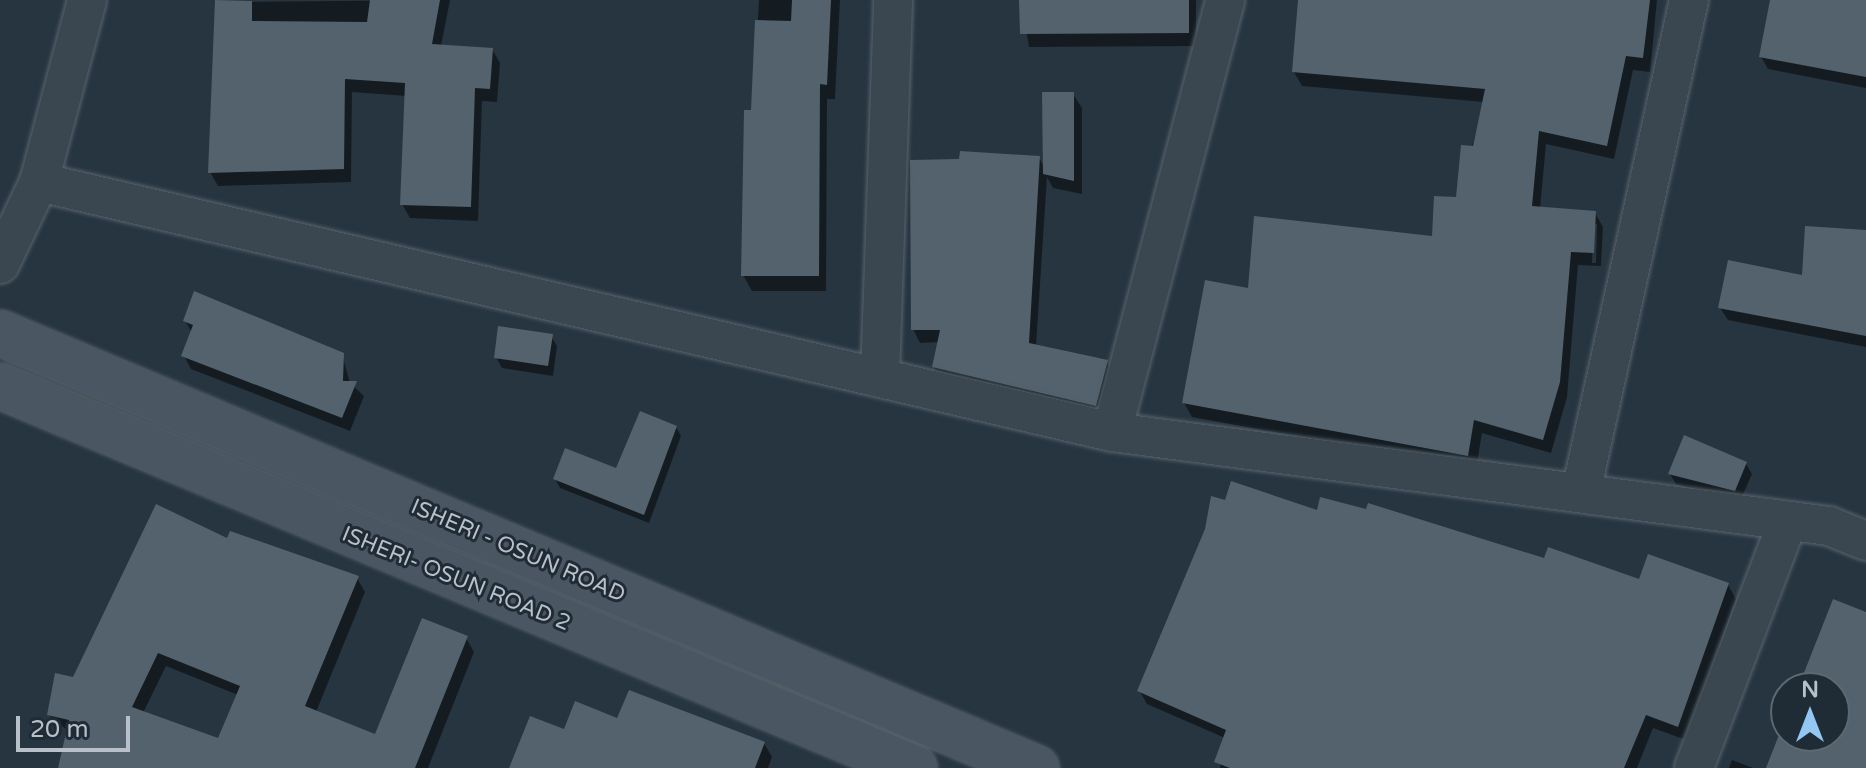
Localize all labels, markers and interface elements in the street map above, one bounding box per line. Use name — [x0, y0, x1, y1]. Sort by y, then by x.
street label: ISHERI - OSUN ROAD — [407, 494, 629, 608]
street label: ISHERI- OSUN ROAD 2 — [338, 521, 574, 637]
north arrow — [1770, 672, 1850, 752]
text: N — [1801, 677, 1819, 703]
scale bar — [20, 700, 134, 750]
text: 20 m — [30, 715, 88, 744]

